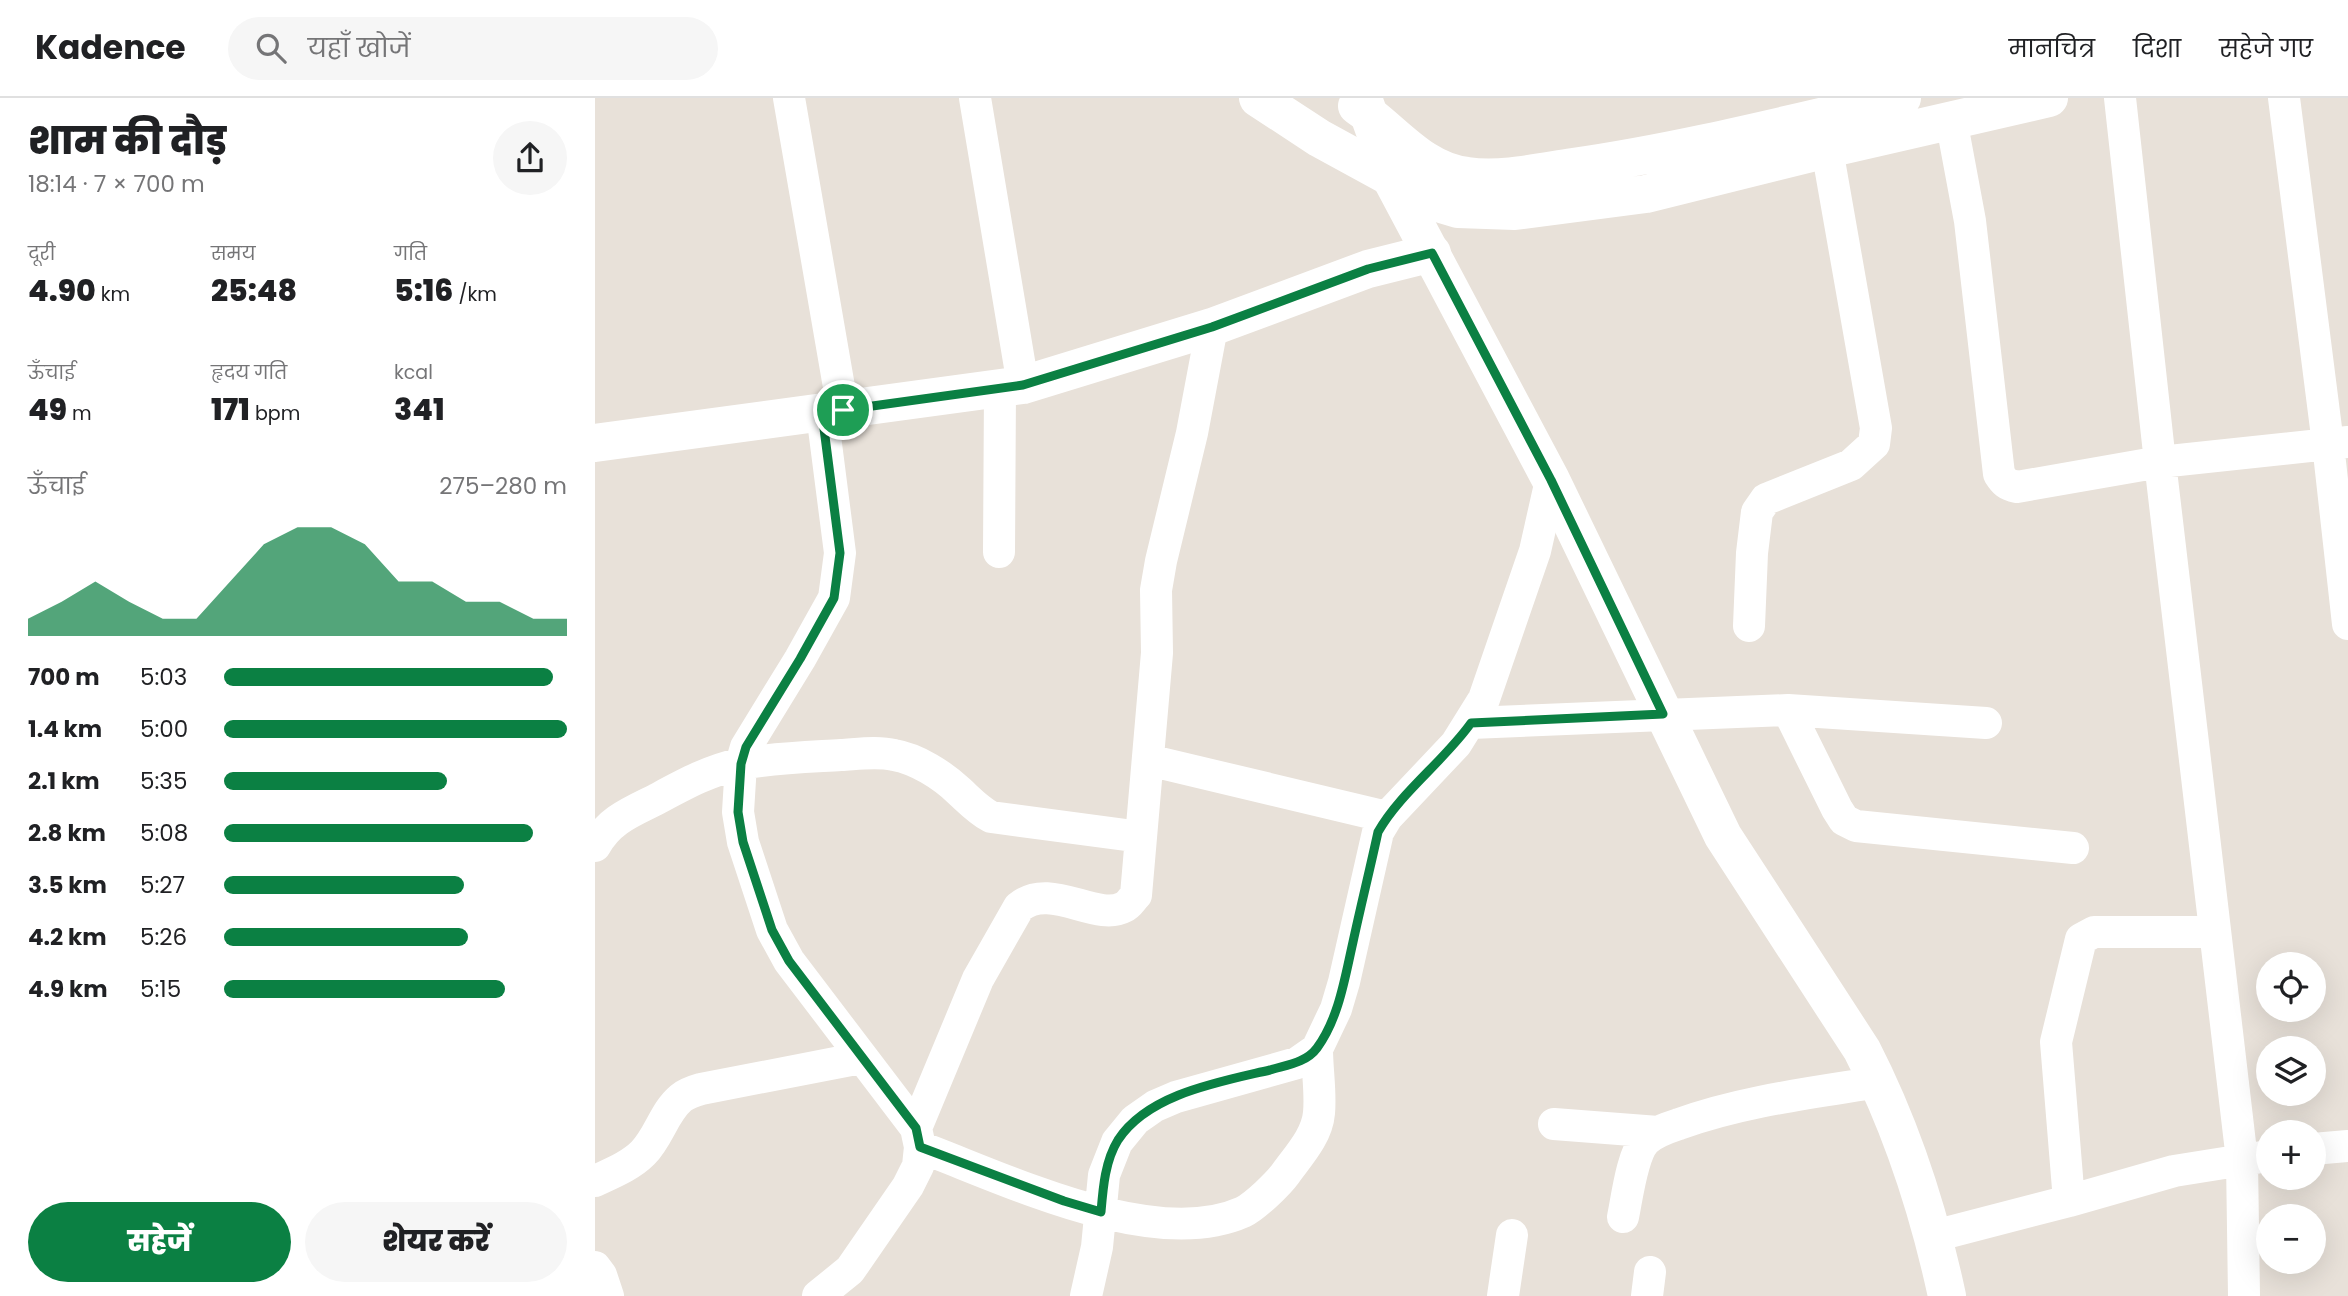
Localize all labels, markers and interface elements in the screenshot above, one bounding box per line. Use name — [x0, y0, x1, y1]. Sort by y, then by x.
search box — [228, 17, 718, 80]
text: Kadence — [35, 24, 186, 71]
icon: search — [252, 29, 290, 67]
text: यहाँ खोजें — [308, 30, 410, 66]
text: मानचित्र — [2009, 32, 2095, 65]
text: दिशा — [2133, 32, 2181, 65]
text: सहेजे गए — [2219, 32, 2313, 65]
text: शाम की दौड़ — [28, 114, 226, 167]
button: share — [493, 121, 567, 195]
text: 18:14 · 7 × 700 m — [28, 168, 205, 200]
text: दूरी — [28, 240, 55, 267]
text: समय — [211, 240, 256, 267]
text: गति — [394, 240, 427, 267]
text: 4.90 — [28, 269, 96, 312]
text: 25:48 — [211, 269, 297, 312]
text: 5:16 — [394, 269, 453, 312]
text: km — [96, 281, 130, 308]
text: /km — [453, 281, 497, 308]
text: ऊँचाई — [28, 359, 75, 386]
text: हृदय गति — [211, 359, 287, 386]
text: kcal — [394, 359, 433, 386]
pin — [813, 380, 873, 440]
text: 49 — [28, 388, 67, 431]
text: 171 — [211, 388, 250, 431]
text: 341 — [394, 388, 445, 431]
icon: arrive — [824, 391, 862, 429]
text: m — [67, 400, 92, 427]
text: bpm — [250, 400, 300, 427]
text: ऊँचाई — [28, 470, 85, 502]
text: 275–280 m — [439, 470, 567, 502]
text: 700 m — [28, 661, 100, 693]
text: 5:03 — [140, 661, 187, 693]
text: 1.4 km — [28, 713, 102, 745]
text: 5:00 — [140, 713, 188, 745]
text: 2.1 km — [28, 765, 100, 797]
text: 5:35 — [140, 765, 187, 797]
text: 2.8 km — [28, 817, 106, 849]
text: 5:08 — [140, 817, 188, 849]
text: 3.5 km — [28, 869, 107, 901]
text: 5:27 — [140, 869, 185, 901]
text: 4.2 km — [28, 921, 107, 953]
text: 5:26 — [140, 921, 187, 953]
map controls — [2256, 952, 2326, 1274]
button: locate — [2256, 952, 2326, 1022]
text: 4.9 km — [28, 973, 108, 1005]
text: 5:15 — [140, 973, 181, 1005]
button: layers — [2256, 1036, 2326, 1106]
button: + — [2256, 1120, 2326, 1190]
button: सहेजें — [28, 1202, 291, 1282]
button: शेयर करें — [305, 1202, 567, 1282]
button: − — [2256, 1204, 2326, 1274]

